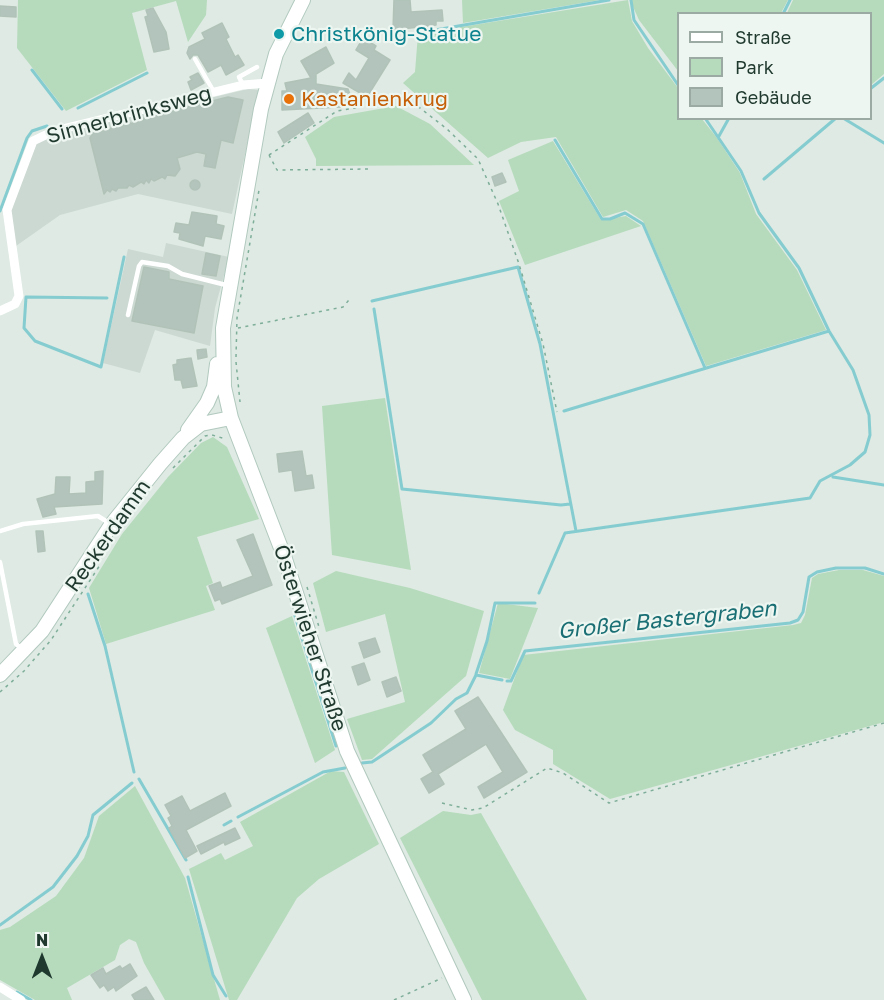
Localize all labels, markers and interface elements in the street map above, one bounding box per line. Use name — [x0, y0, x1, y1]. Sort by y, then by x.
legend — [677, 12, 872, 120]
place label: Christkönig-Statue — [291, 21, 481, 47]
text: Straße — [735, 26, 791, 48]
marker: Christkönig-Statue — [272, 27, 286, 41]
text: Park — [735, 56, 774, 78]
street label: Sinnerbrinksweg — [44, 81, 214, 149]
place label: Kastanienkrug — [301, 86, 448, 112]
text: Gebäude — [735, 86, 812, 108]
marker: Kastanienkrug — [282, 92, 296, 106]
street label: Reckerdamm — [60, 475, 156, 597]
street label: Österwieher Straße — [268, 541, 352, 735]
water label: Großer Bastergraben — [556, 595, 778, 645]
north arrow — [12, 928, 72, 988]
text: N — [36, 930, 48, 950]

